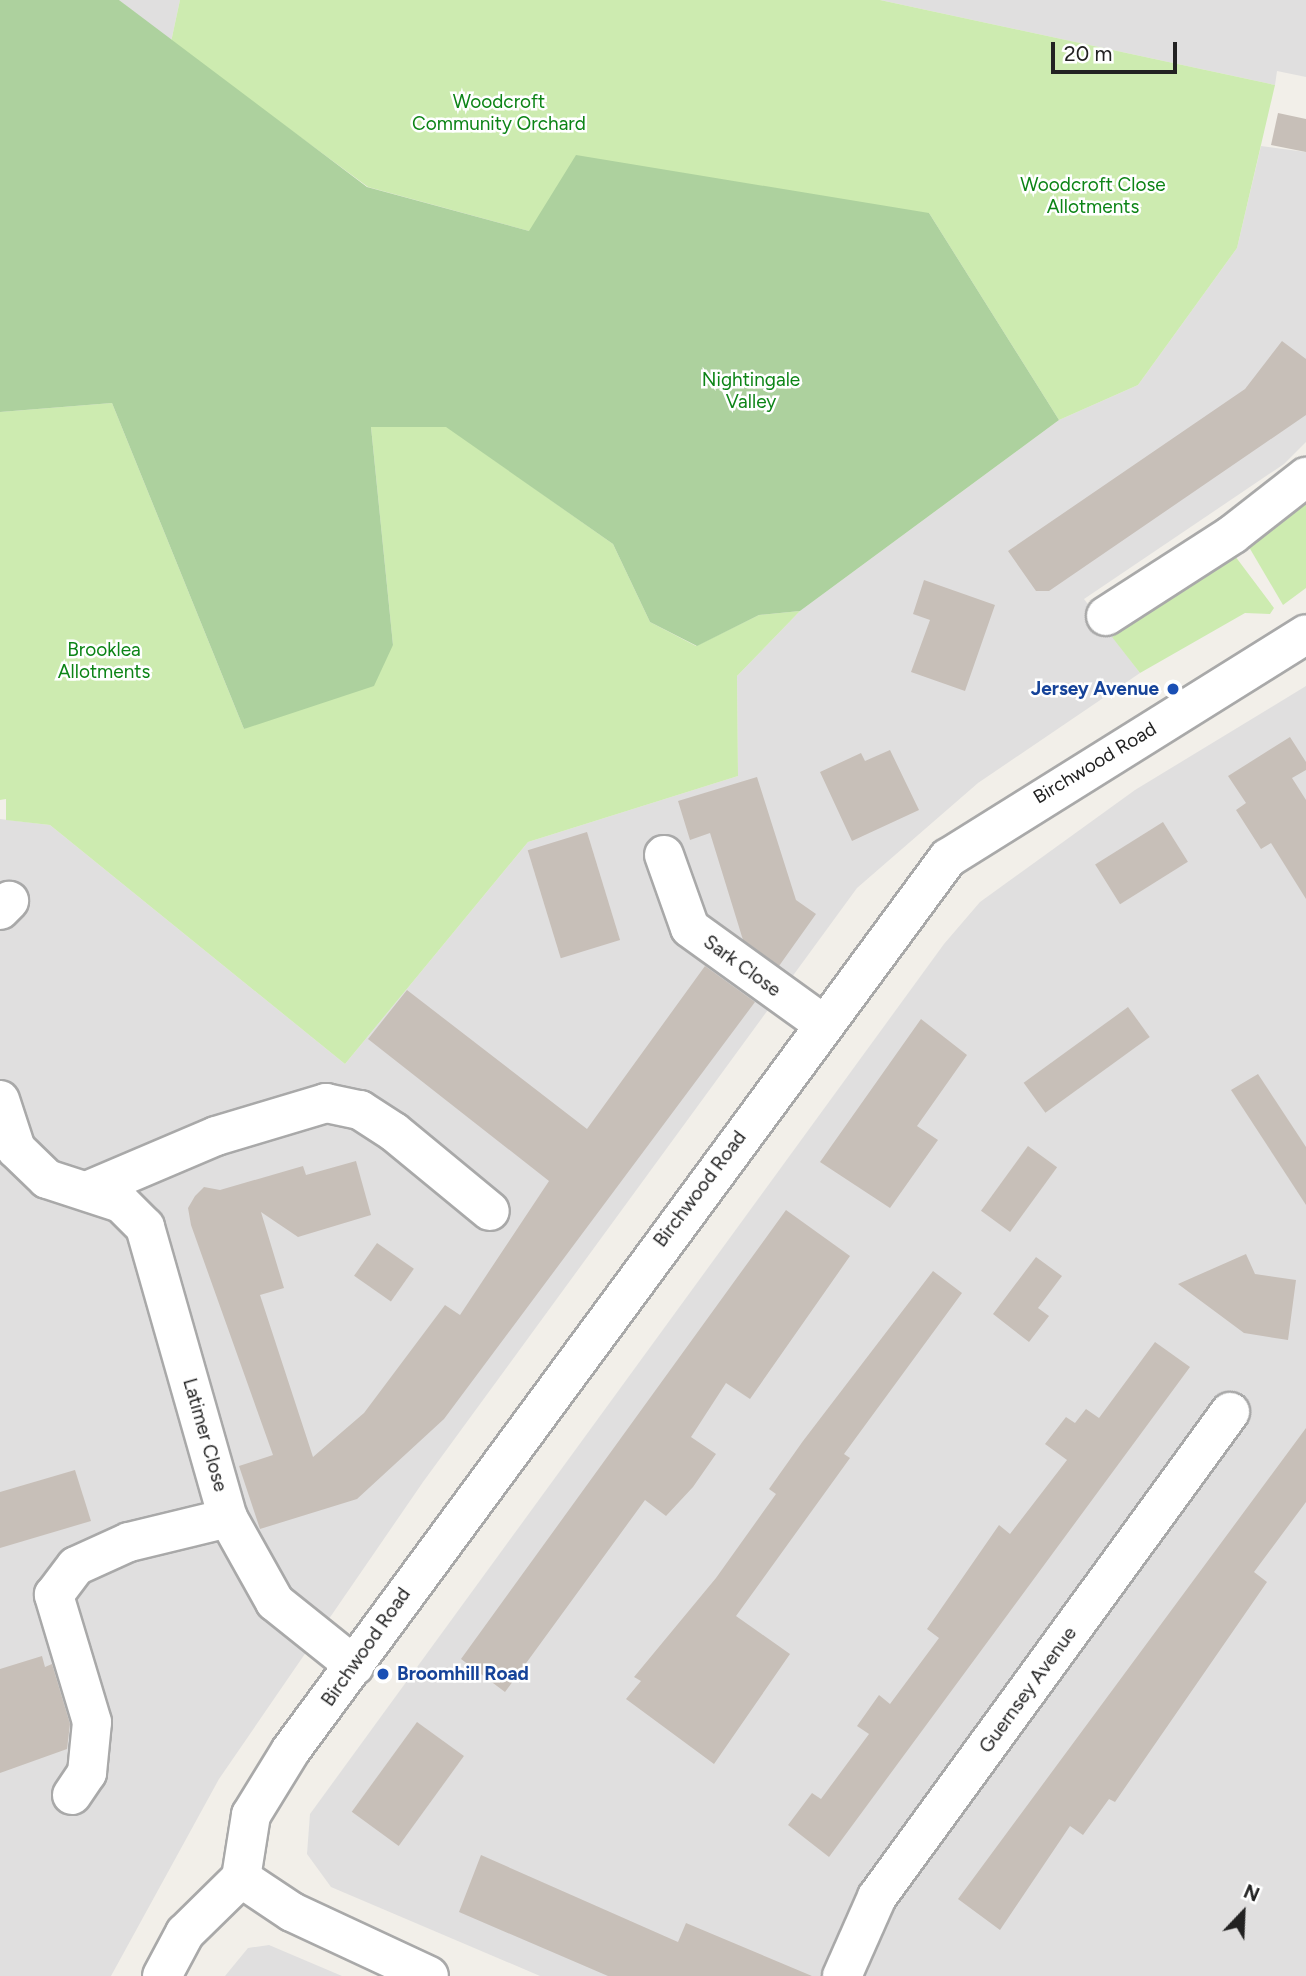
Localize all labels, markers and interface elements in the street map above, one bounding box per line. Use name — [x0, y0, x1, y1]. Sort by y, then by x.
scale bar — [1054, 28, 1180, 72]
text: 20 m — [1064, 41, 1112, 66]
park label: Woodcroft Community Orchard — [412, 91, 586, 135]
park label: Woodcroft Close Allotments — [1020, 174, 1166, 218]
park label: Nightingale Valley — [702, 369, 800, 413]
park label: Brooklea Allotments — [58, 639, 150, 683]
place label: Jersey Avenue — [1031, 678, 1159, 700]
marker: Jersey Avenue — [1165, 681, 1181, 697]
street label: Birchwood Road — [1029, 717, 1161, 809]
street label: Sark Close — [699, 930, 785, 1002]
street label: Birchwood Road — [649, 1126, 751, 1252]
street label: Latimer Close — [178, 1376, 232, 1494]
street label: Birchwood Road — [317, 1583, 415, 1711]
street label: Guernsey Avenue — [975, 1622, 1081, 1758]
place label: Broomhill Road — [397, 1663, 529, 1685]
marker: Broomhill Road — [375, 1666, 391, 1682]
north arrow — [1208, 1878, 1278, 1948]
text: N — [1240, 1880, 1263, 1907]

